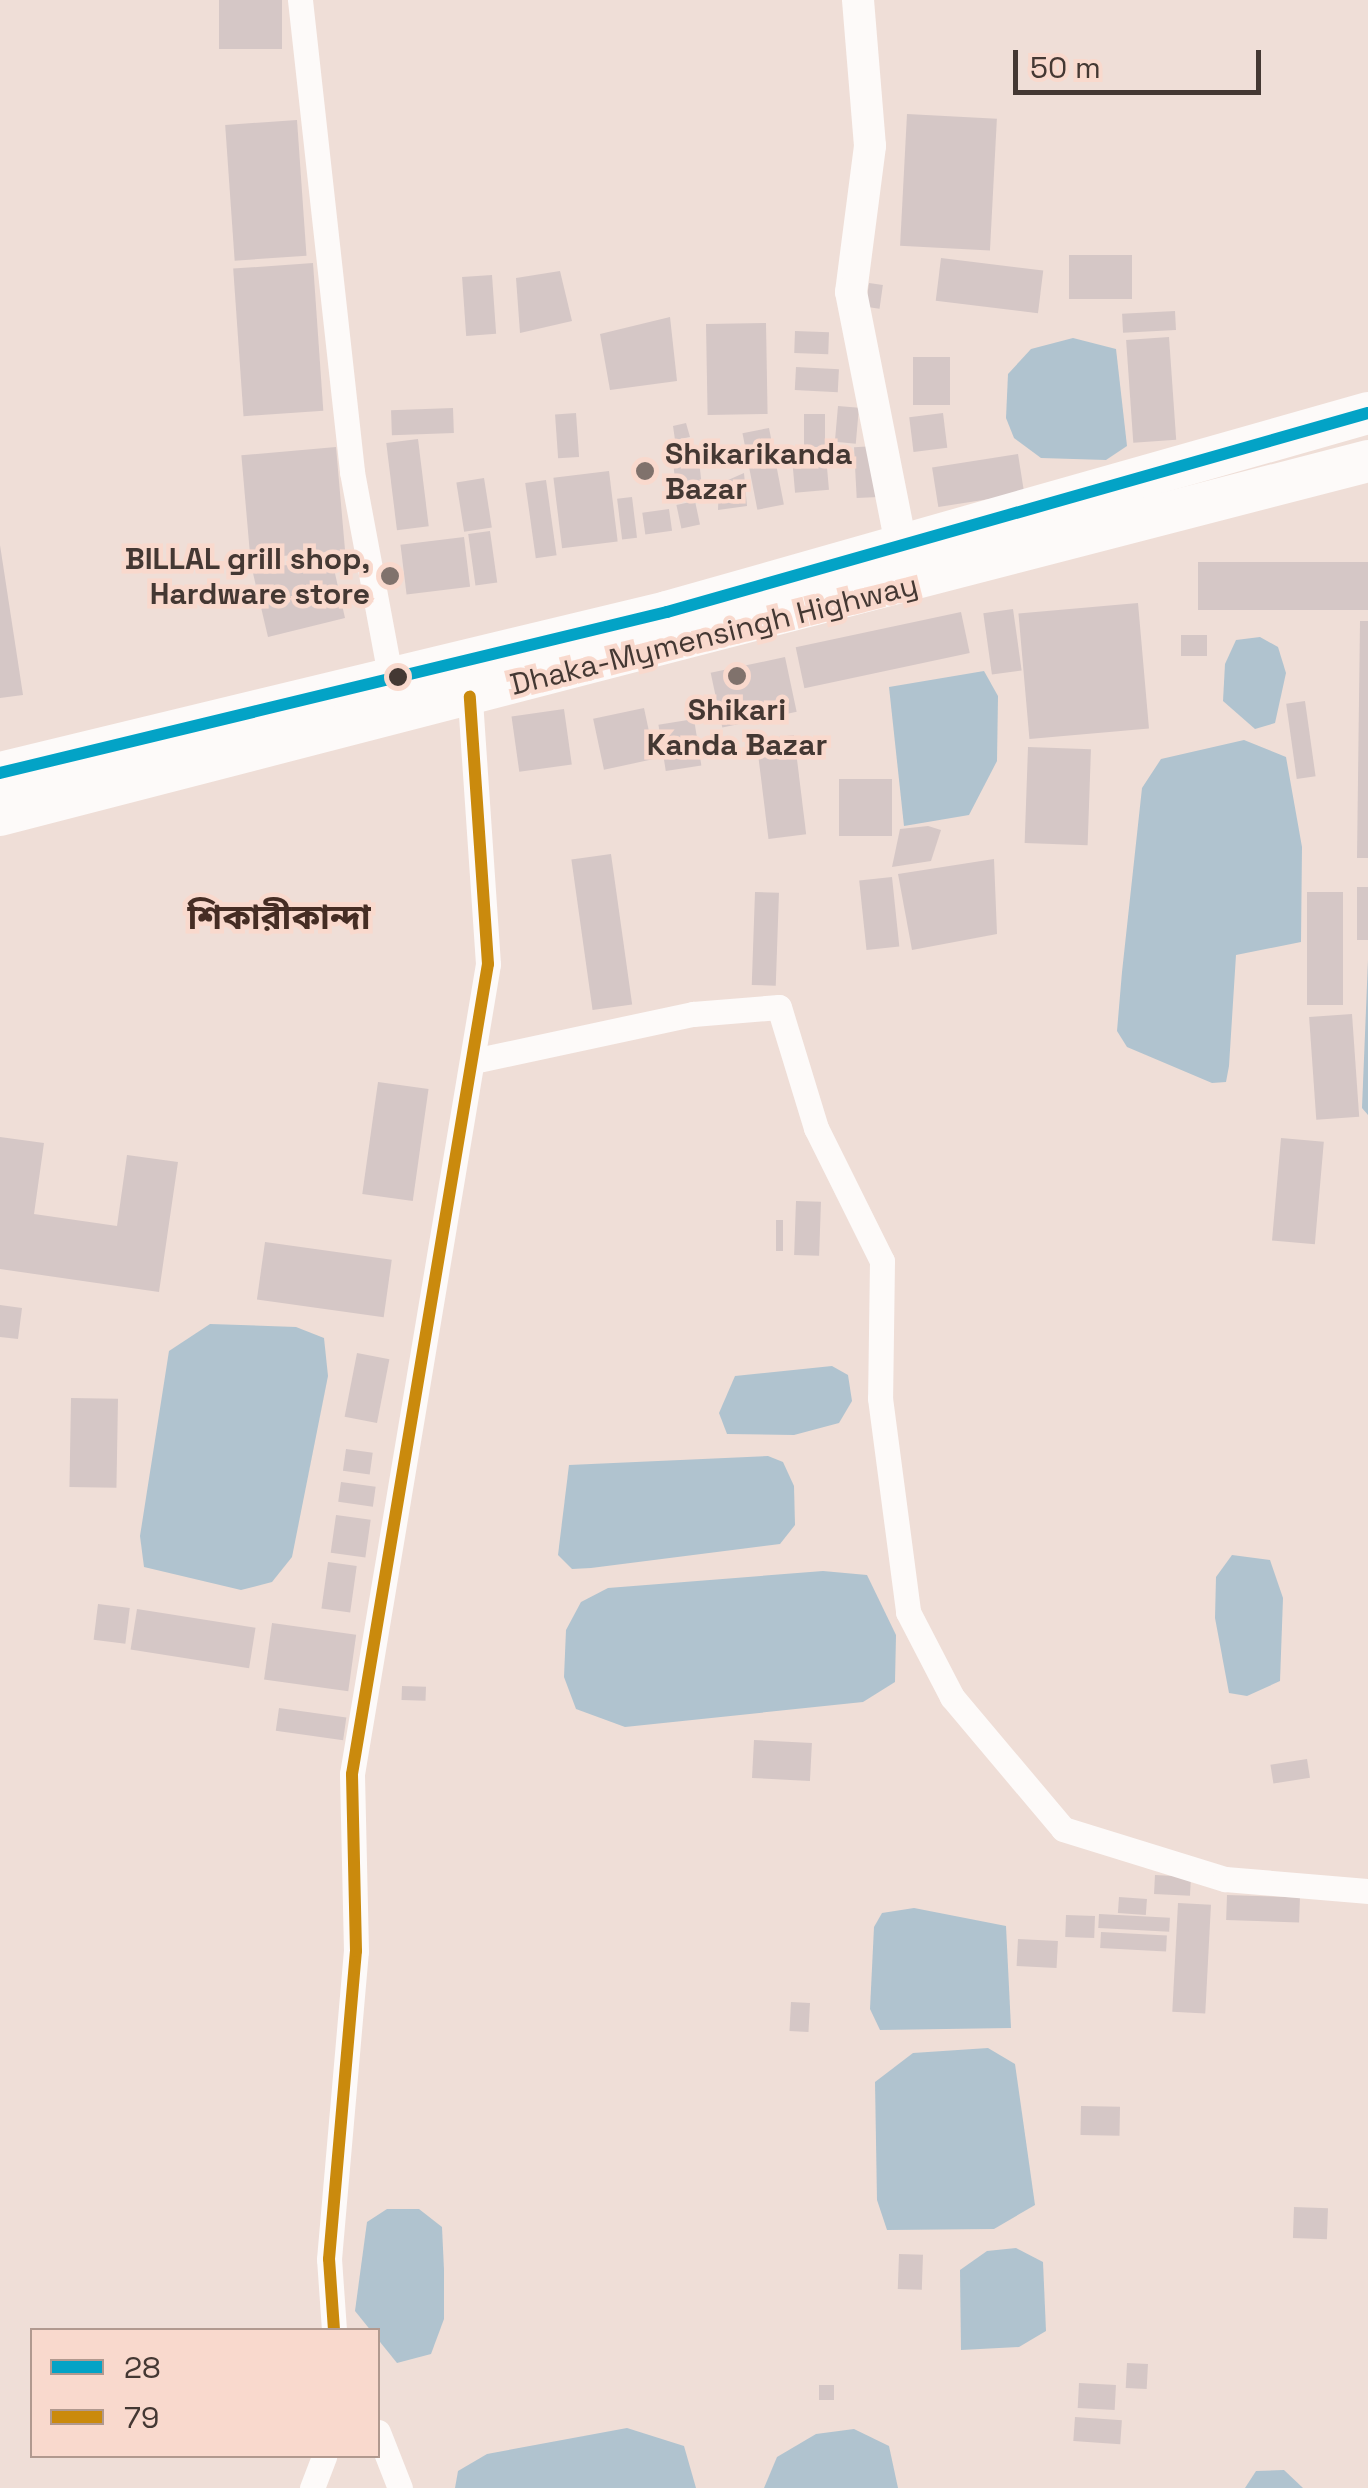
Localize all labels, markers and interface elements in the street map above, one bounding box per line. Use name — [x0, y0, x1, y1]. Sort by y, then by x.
scale bar — [1018, 30, 1266, 92]
text: 50 m — [1030, 48, 1101, 87]
place label: Shikarikanda Bazar — [665, 436, 852, 506]
marker: Shikarikanda Bazar — [634, 460, 656, 482]
place label: BILLAL grill shop, Hardware store — [124, 541, 370, 612]
marker: BILLAL grill shop, Hardware store — [379, 565, 401, 587]
street label: Dhaka-Mymensingh Highway — [507, 567, 921, 703]
marker: Shikari Kanda Bazar — [726, 665, 748, 687]
unlabelled marker — [388, 667, 408, 687]
place label: Shikari Kanda Bazar — [647, 692, 827, 762]
district label: শিকারীকান্দা — [187, 896, 371, 938]
legend — [30, 2328, 380, 2458]
text: 28 — [124, 2348, 161, 2387]
text: 79 — [124, 2398, 159, 2437]

